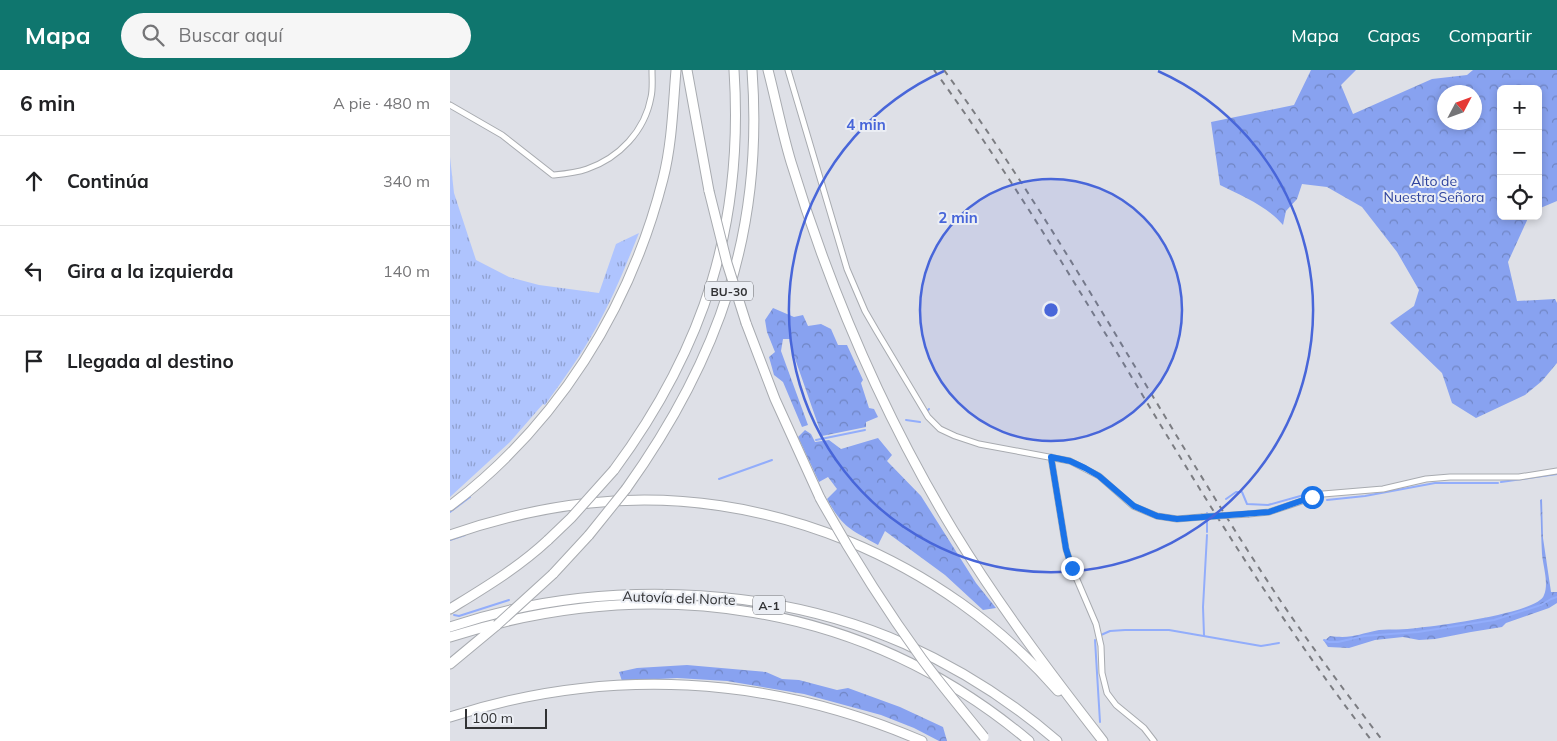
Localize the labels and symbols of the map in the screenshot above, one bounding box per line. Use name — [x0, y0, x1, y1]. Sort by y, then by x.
north arrow — [1437, 85, 1482, 130]
text: 4 min — [846, 115, 886, 134]
park label: Alto de Nuestra Señora — [1384, 172, 1484, 206]
text: 2 min — [938, 208, 978, 227]
road number: BU-30 — [705, 282, 753, 300]
centre of rings — [1042, 301, 1060, 319]
route start — [1301, 486, 1324, 509]
route end — [1061, 557, 1084, 580]
street label: Autovía del Norte — [622, 587, 736, 609]
road number: A-1 — [753, 596, 785, 614]
scale bar — [465, 706, 548, 729]

